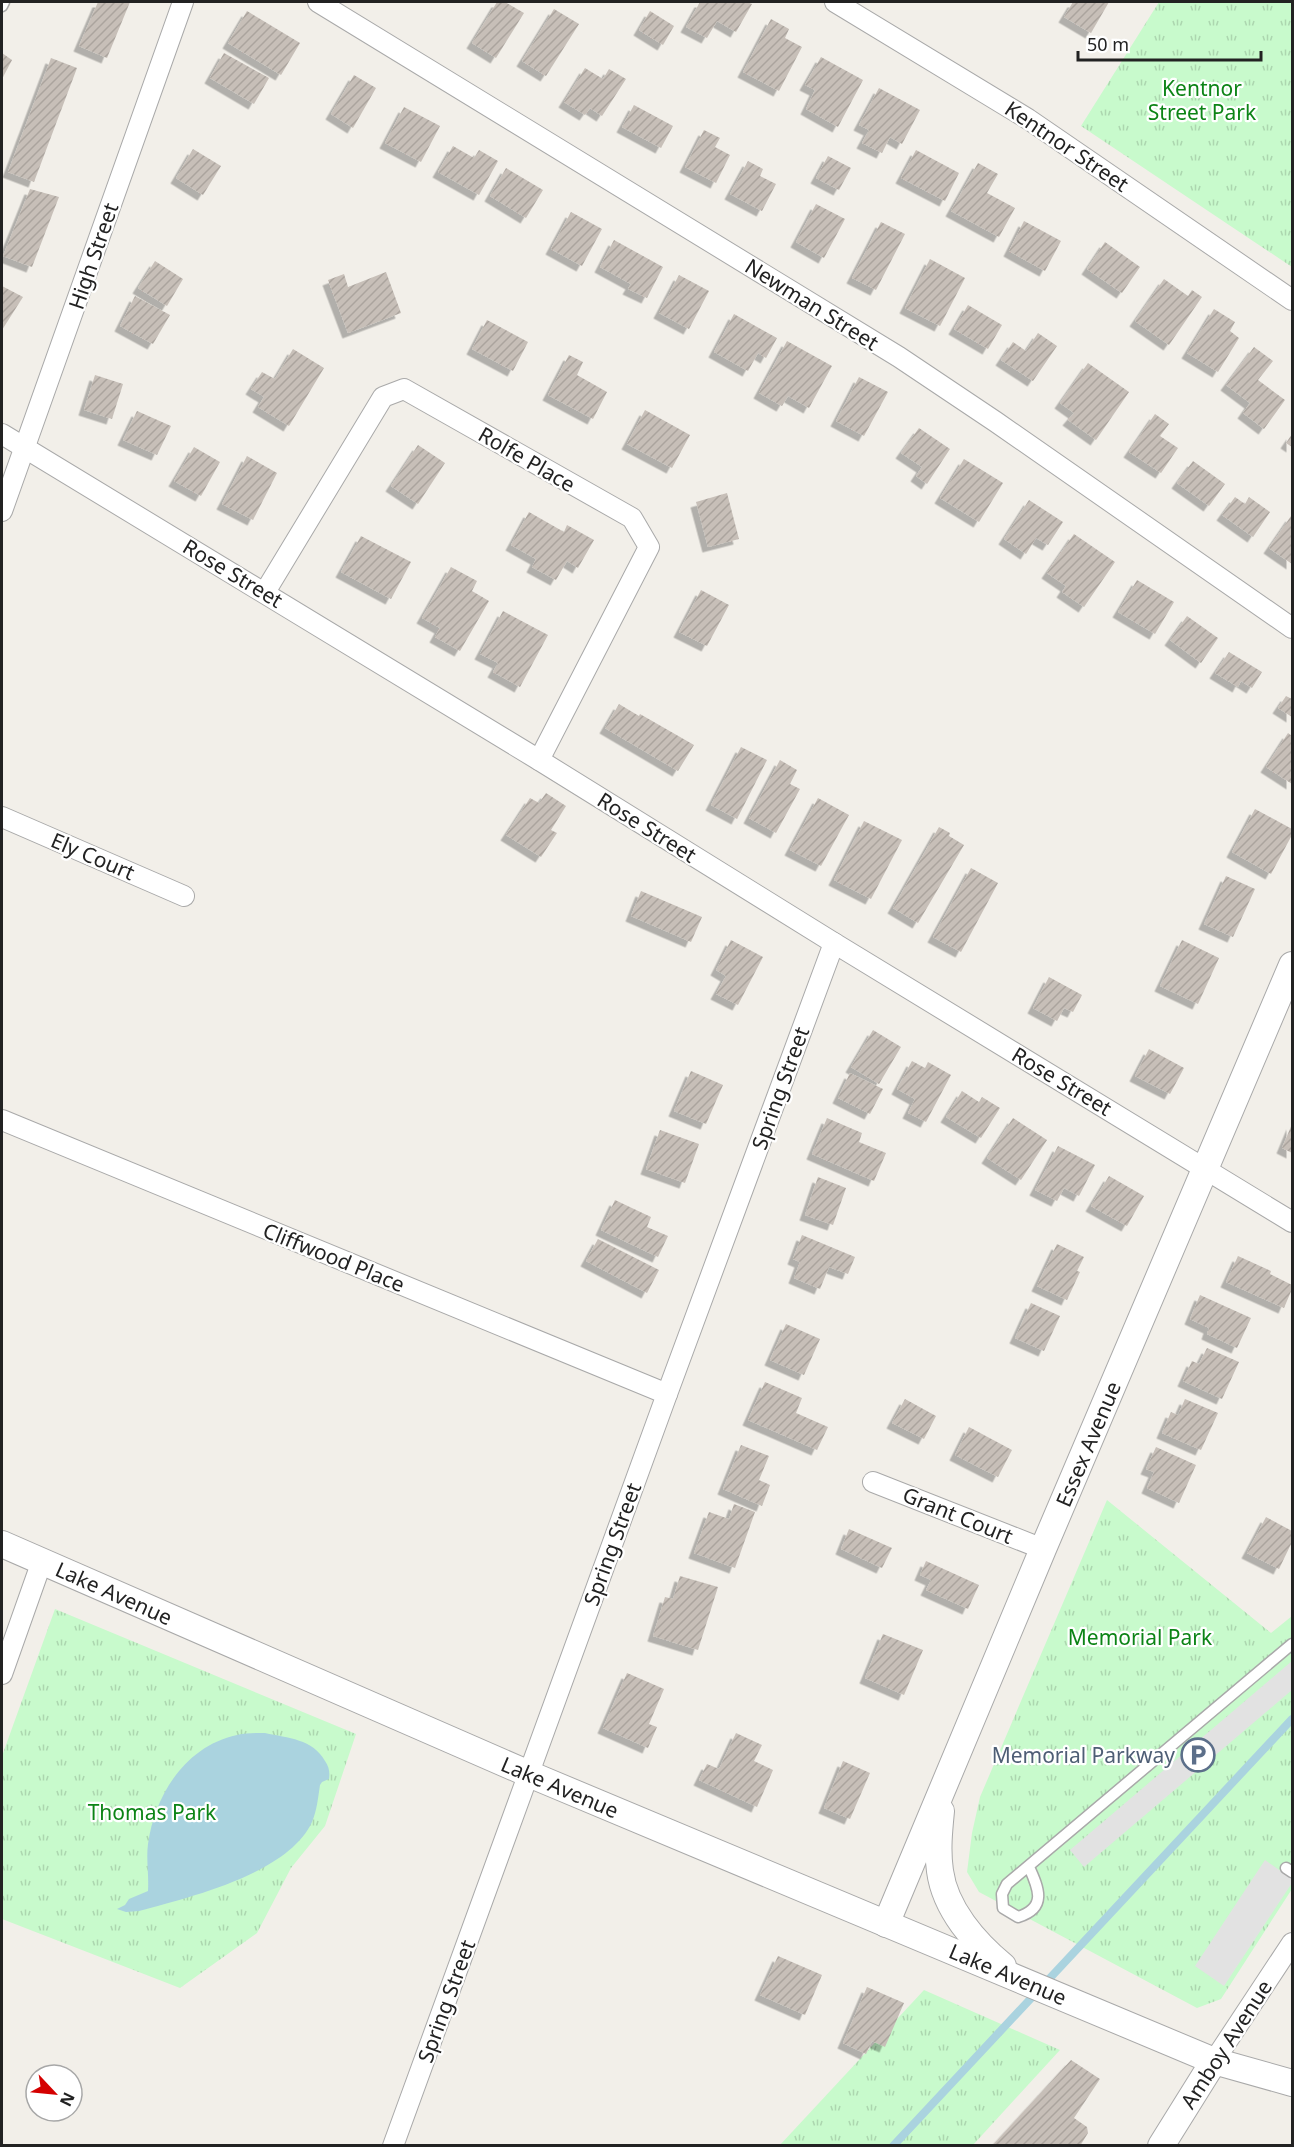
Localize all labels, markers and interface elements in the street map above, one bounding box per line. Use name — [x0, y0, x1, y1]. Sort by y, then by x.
scale bar — [1078, 24, 1261, 62]
text: 50 m — [1087, 32, 1129, 56]
park label: Kentnor Street Park — [1148, 74, 1257, 126]
street label: Kentnor Street — [1000, 94, 1135, 198]
street label: High Street — [62, 199, 124, 313]
street label: Newman Street — [740, 252, 884, 356]
street label: Rolfe Place — [473, 420, 581, 498]
street label: Rose Street — [178, 532, 288, 614]
street label: Rose Street — [592, 786, 702, 869]
street label: Ely Court — [47, 826, 140, 886]
street label: Spring Street — [745, 1022, 815, 1153]
street label: Rose Street — [1007, 1040, 1117, 1122]
street label: Cliffwood Place — [259, 1216, 409, 1298]
street label: Essex Avenue — [1049, 1377, 1127, 1511]
street label: Spring Street — [577, 1478, 647, 1609]
street label: Grant Court — [899, 1480, 1018, 1550]
street label: Lake Avenue — [51, 1555, 177, 1631]
park label: Memorial Park — [1068, 1623, 1213, 1651]
parking icon: Memorial Parkway — [1180, 1737, 1216, 1773]
place label: Memorial Parkway — [992, 1741, 1175, 1769]
street label: Lake Avenue — [497, 1750, 623, 1824]
park label: Thomas Park — [88, 1798, 217, 1826]
street label: Spring Street — [411, 1935, 481, 2066]
street label: Lake Avenue — [945, 1937, 1071, 2011]
street label: Amboy Avenue — [1174, 1974, 1278, 2114]
north arrow — [24, 2063, 84, 2123]
text: N — [55, 2089, 80, 2110]

